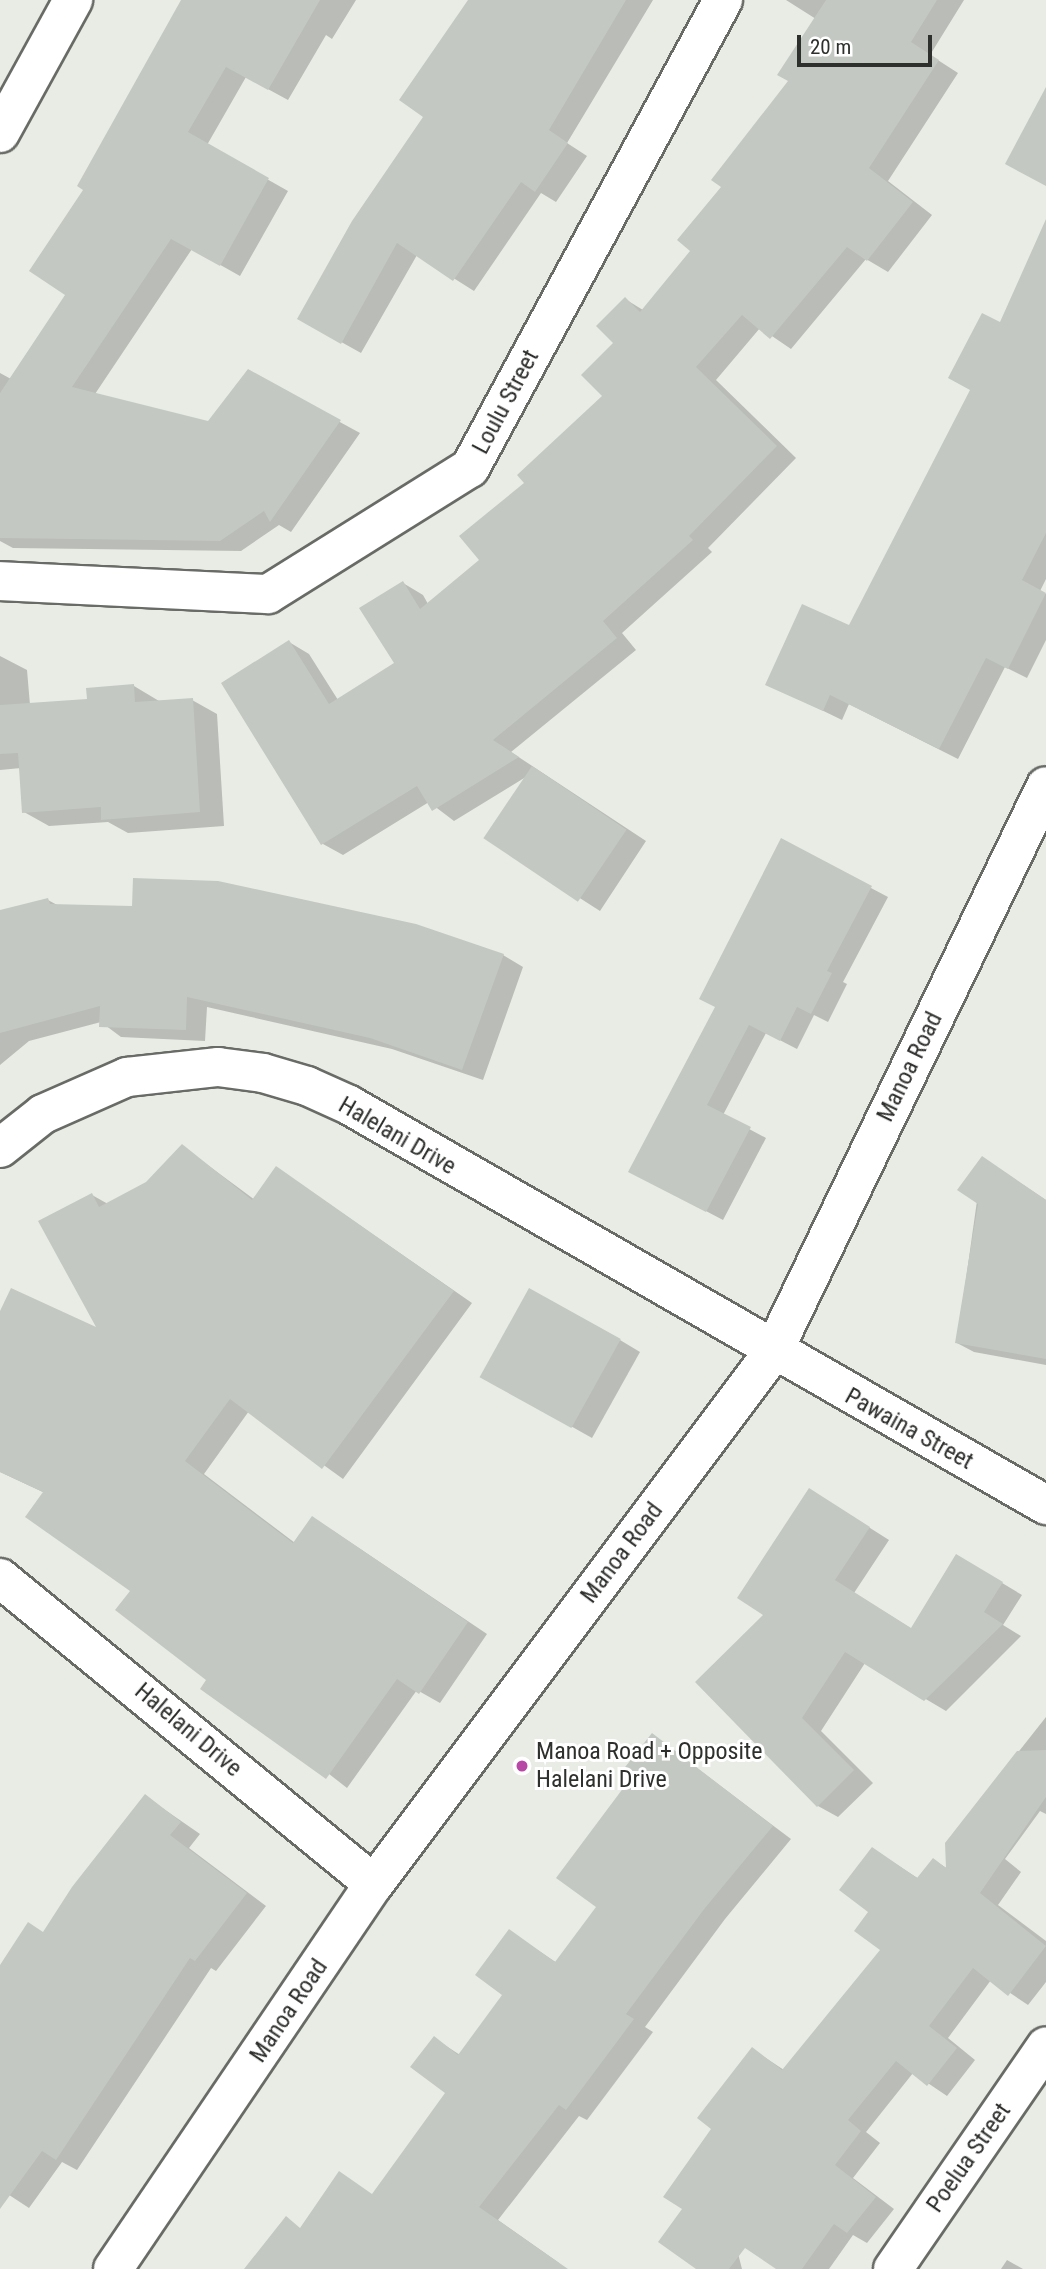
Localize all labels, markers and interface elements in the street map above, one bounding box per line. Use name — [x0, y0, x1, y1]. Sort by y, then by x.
scale bar — [801, 21, 936, 65]
text: 20 m — [810, 35, 851, 59]
street label: Loulu Street — [467, 345, 545, 459]
street label: Manoa Road — [871, 1007, 949, 1127]
street label: Halelani Drive — [333, 1091, 461, 1181]
street label: Pawaina Street — [840, 1382, 978, 1476]
street label: Manoa Road — [575, 1497, 669, 1609]
street label: Halelani Drive — [129, 1677, 247, 1783]
place label: Manoa Road + Opposite Halelani Drive — [536, 1738, 762, 1794]
marker: Manoa Road + Opposite Halelani Drive — [514, 1758, 530, 1774]
street label: Manoa Road — [244, 1954, 334, 2068]
street label: Poelua Street — [921, 2098, 1017, 2218]

